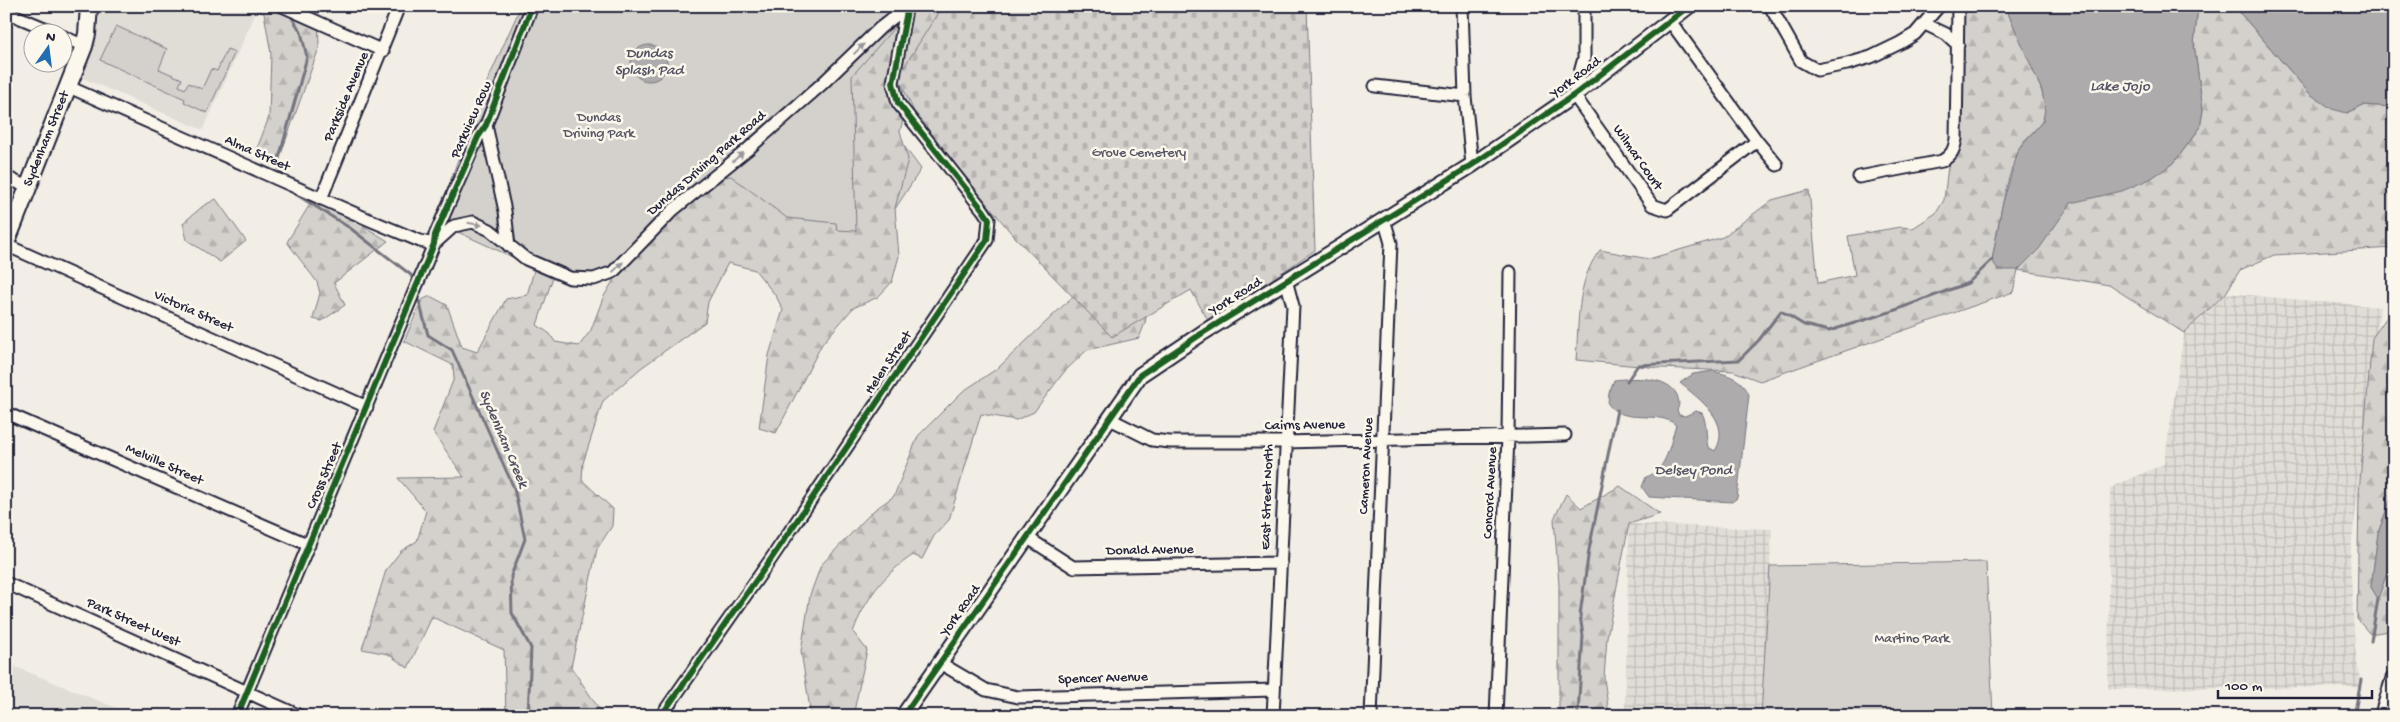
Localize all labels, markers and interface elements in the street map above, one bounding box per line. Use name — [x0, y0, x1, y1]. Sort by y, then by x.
north arrow — [22, 22, 72, 72]
text: N — [44, 28, 57, 47]
one-way arrow — [852, 43, 864, 55]
water label: Dundas Splash Pad — [615, 45, 685, 80]
street label: Parkside Avenue — [320, 49, 374, 145]
street label: York Road — [1546, 52, 1606, 104]
water label: Lake Jojo — [2090, 78, 2151, 96]
street label: Parkview Row — [447, 79, 497, 162]
street label: Sydenham Street — [20, 88, 74, 189]
street label: Dundas Driving Park Road — [643, 107, 771, 221]
park label: Dundas Driving Park — [563, 110, 636, 143]
street label: Wilmar Court — [1608, 122, 1667, 195]
street label: Alma Street — [222, 132, 293, 176]
park label: Grove Cemetery — [1092, 145, 1186, 162]
one-way arrow — [731, 152, 744, 163]
one-way arrow — [467, 220, 482, 228]
one-way arrow — [612, 261, 624, 273]
street label: York Road — [1205, 273, 1267, 321]
street label: Victoria Street — [150, 287, 236, 338]
street label: Helen Street — [862, 327, 917, 398]
water label: Sydenham Creek — [474, 388, 532, 492]
street label: Cameron Avenue — [1356, 416, 1378, 515]
street label: Cairns Avenue — [1265, 417, 1346, 435]
street label: Cross Street — [303, 439, 347, 512]
street label: Melville Street — [123, 440, 207, 490]
street label: East Street North — [1258, 443, 1278, 550]
street label: Concord Avenue — [1480, 446, 1502, 539]
water label: Delsey Pond — [1655, 462, 1734, 480]
street label: Donald Avenue — [1105, 542, 1195, 560]
street label: York Road — [936, 581, 986, 642]
street label: Park Street West — [83, 594, 184, 652]
park label: Martino Park — [1874, 631, 1951, 648]
scale bar — [2218, 667, 2371, 699]
street label: Spencer Avenue — [1058, 669, 1149, 689]
text: 100 m — [2224, 678, 2263, 696]

